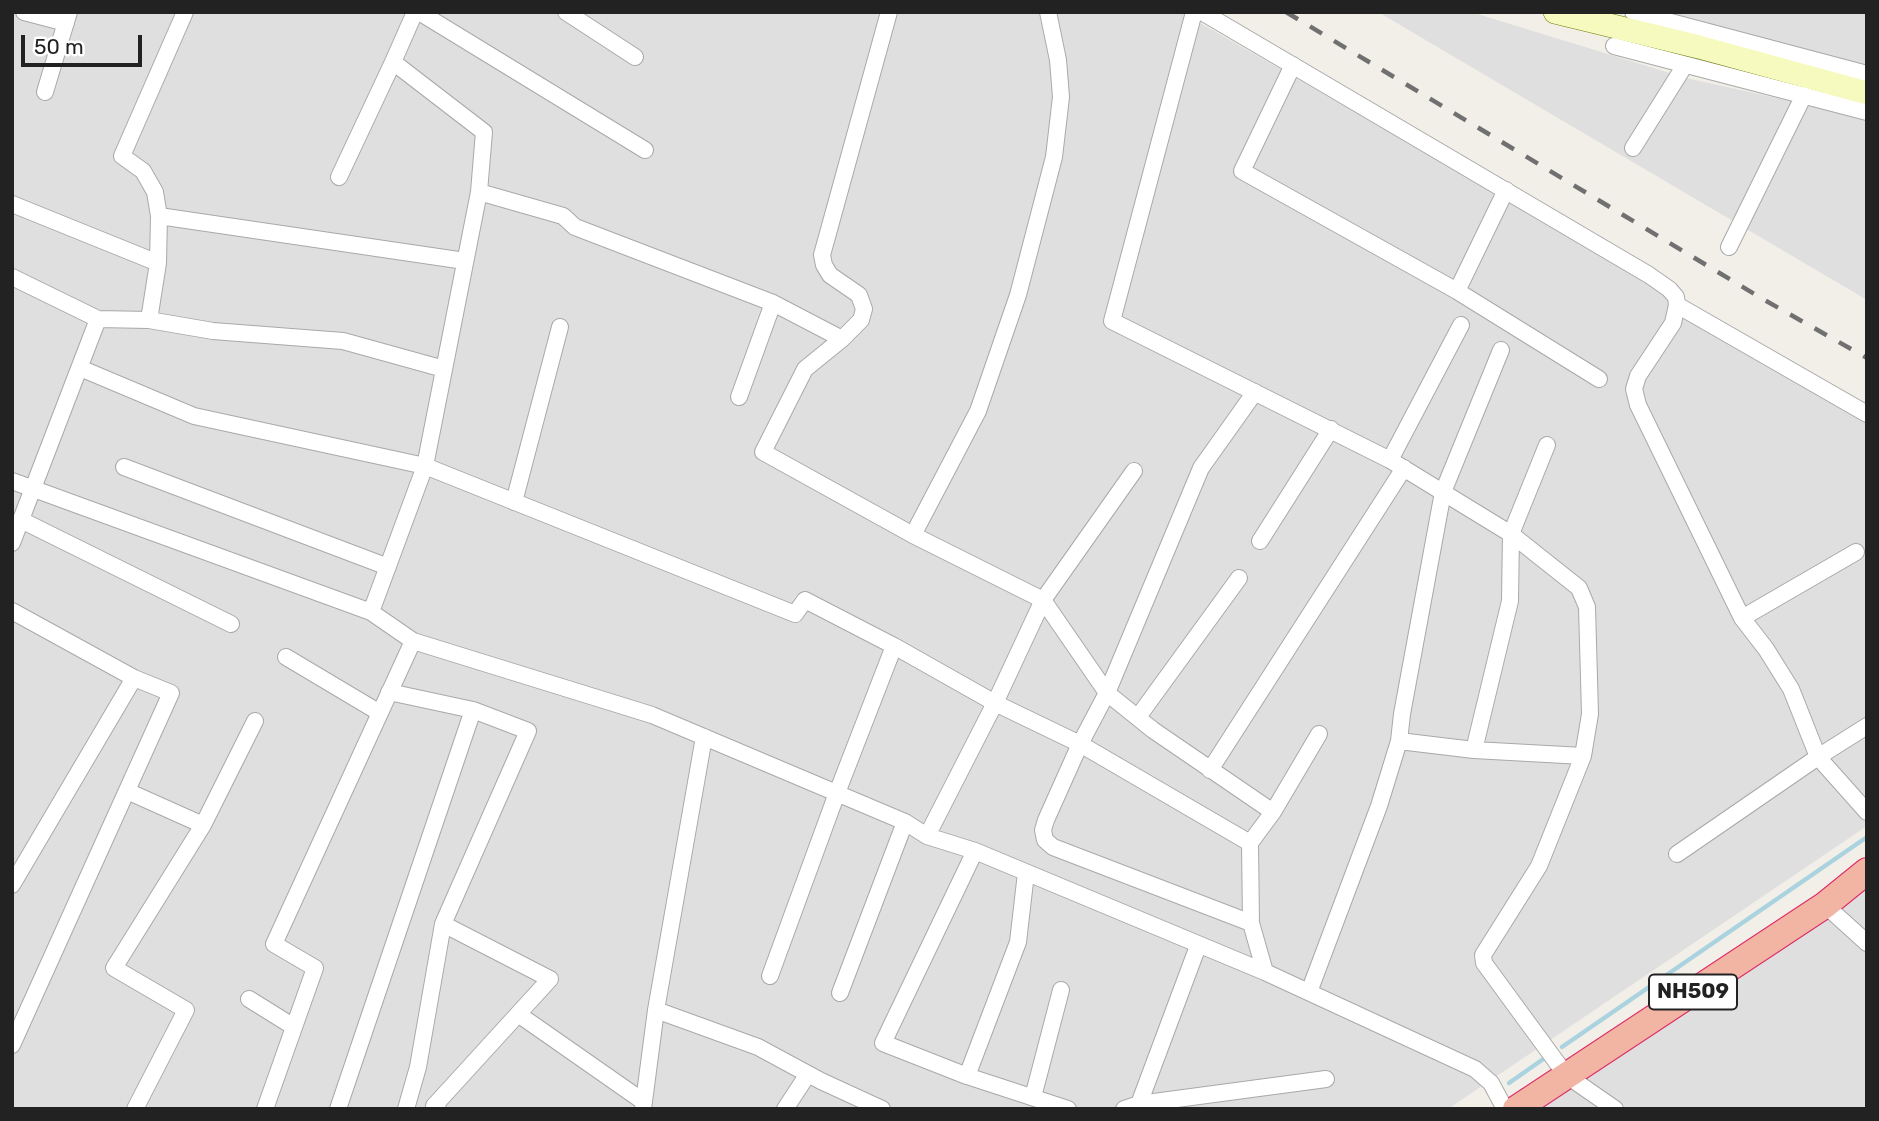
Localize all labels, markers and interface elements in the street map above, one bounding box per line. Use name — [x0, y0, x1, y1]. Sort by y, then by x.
scale bar — [24, 21, 145, 65]
text: 50 m — [34, 34, 84, 59]
road number: NH509 — [1649, 974, 1737, 1010]

